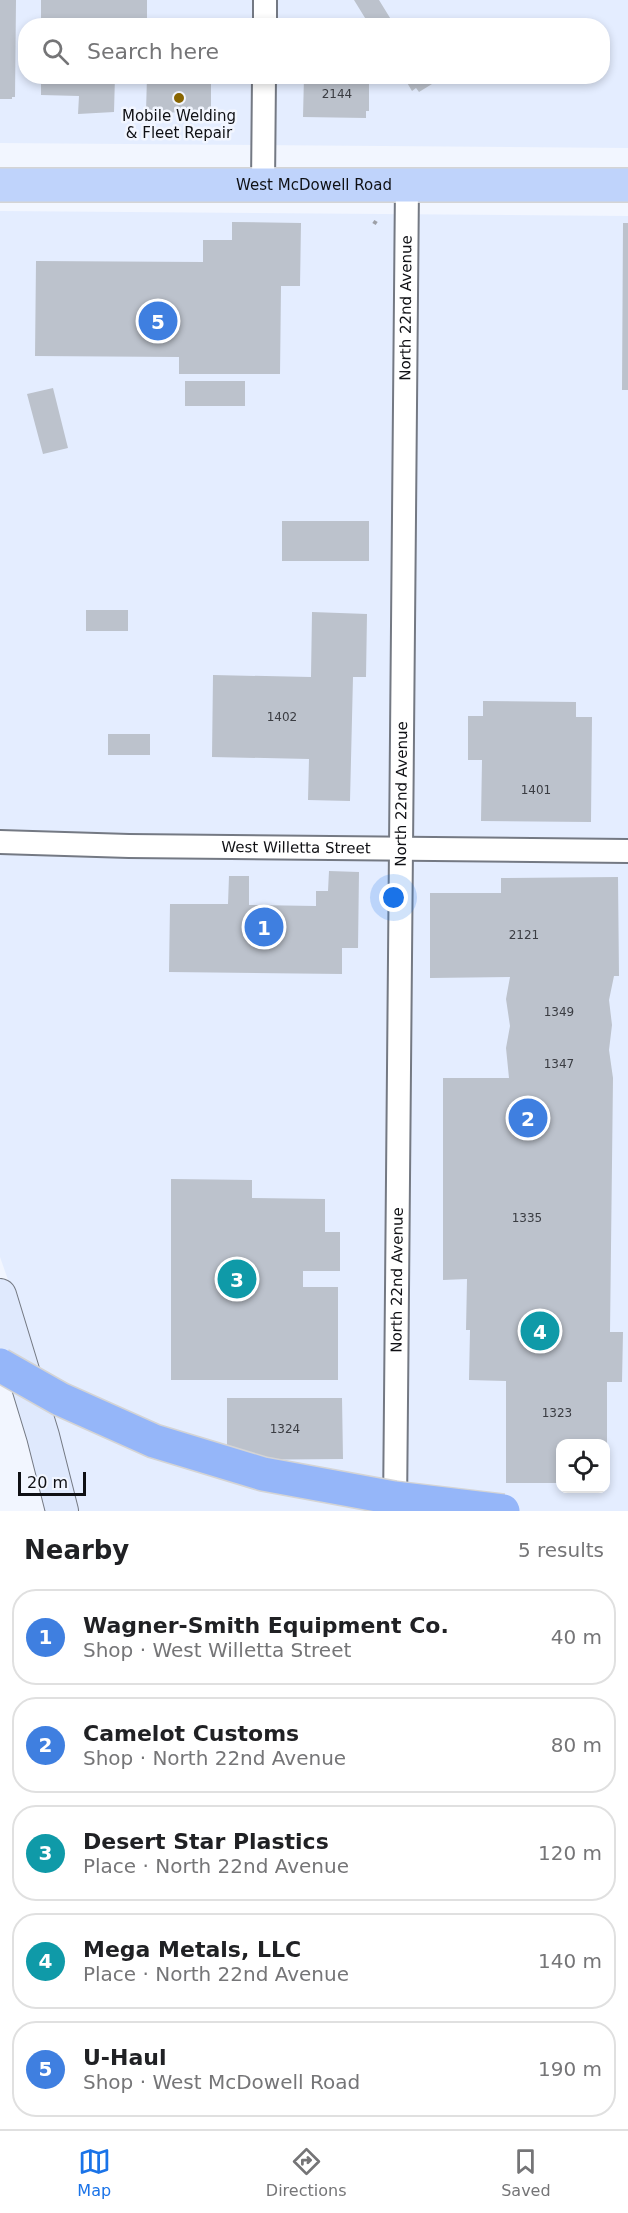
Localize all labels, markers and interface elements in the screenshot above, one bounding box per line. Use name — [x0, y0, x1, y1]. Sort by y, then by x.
search box — [18, 18, 610, 84]
icon: search — [39, 35, 72, 68]
text: Search here — [87, 39, 219, 64]
house number: 2144 — [322, 87, 352, 101]
marker: Mobile Welding & Fleet Repair — [172, 91, 186, 105]
place label: Mobile Welding & Fleet Repair — [122, 107, 236, 142]
street label: West McDowell Road — [236, 176, 392, 194]
street label: North 22nd Avenue — [396, 235, 416, 381]
pin: 5 — [138, 298, 178, 344]
house number: 1402 — [267, 710, 297, 724]
street label: North 22nd Avenue — [392, 721, 411, 867]
house number: 1401 — [521, 783, 551, 797]
street label: West Willetta Street — [221, 838, 371, 857]
your location — [379, 883, 408, 912]
pin: 1 — [244, 904, 284, 950]
house number: 2121 — [509, 928, 539, 942]
house number: 1349 — [544, 1005, 574, 1019]
house number: 1347 — [544, 1057, 574, 1071]
pin: 2 — [508, 1096, 548, 1140]
street label: North 22nd Avenue — [387, 1207, 407, 1353]
house number: 1335 — [512, 1211, 542, 1225]
pin: 3 — [218, 1256, 256, 1302]
pin: 4 — [520, 1308, 560, 1354]
house number: 1323 — [542, 1406, 572, 1420]
house number: 1324 — [270, 1422, 300, 1436]
map controls — [556, 1439, 610, 1493]
button: locate — [556, 1439, 610, 1493]
scale bar — [18, 1469, 86, 1496]
text: 20 m — [27, 1473, 68, 1492]
text: Nearby — [24, 1535, 129, 1565]
text: 5 results — [518, 1538, 604, 1562]
text: Wagner-Smith Equipment Co. — [83, 1613, 449, 1638]
text: 1 — [39, 1625, 52, 1649]
text: 40 m — [551, 1625, 602, 1649]
text: Shop · West Willetta Street — [83, 1638, 351, 1662]
text: Camelot Customs — [83, 1721, 299, 1746]
text: 2 — [39, 1733, 52, 1757]
text: 80 m — [551, 1733, 602, 1757]
text: Shop · North 22nd Avenue — [83, 1746, 346, 1770]
text: Desert Star Plastics — [83, 1829, 329, 1854]
text: 3 — [39, 1841, 52, 1865]
text: 120 m — [538, 1841, 602, 1865]
text: Place · North 22nd Avenue — [83, 1854, 349, 1878]
text: Mega Metals, LLC — [83, 1937, 301, 1962]
text: 4 — [39, 1949, 52, 1973]
text: 140 m — [538, 1949, 602, 1973]
text: Place · North 22nd Avenue — [83, 1962, 349, 1986]
text: U-Haul — [83, 2045, 166, 2070]
text: 5 — [39, 2057, 52, 2081]
text: 190 m — [538, 2057, 602, 2081]
text: Shop · West McDowell Road — [83, 2070, 360, 2094]
tab: Map — [77, 2145, 111, 2200]
tab: Directions — [266, 2145, 346, 2200]
tab: Saved — [501, 2145, 551, 2200]

